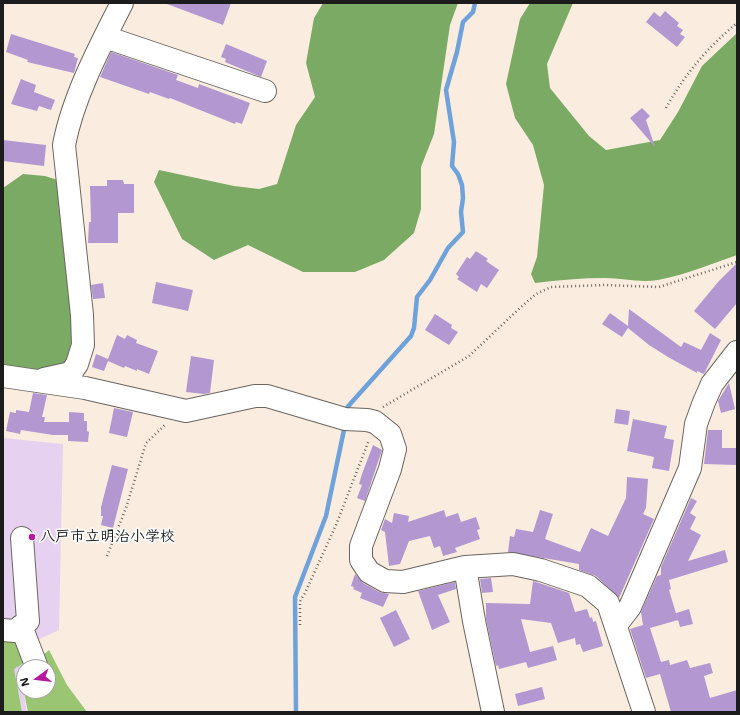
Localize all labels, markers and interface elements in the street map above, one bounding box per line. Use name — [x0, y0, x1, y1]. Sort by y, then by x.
place label: 八戸市立明治小学校 — [40, 528, 175, 546]
marker: 八戸市立明治小学校 — [27, 532, 37, 542]
north arrow — [16, 659, 56, 699]
text: N — [17, 676, 33, 688]

